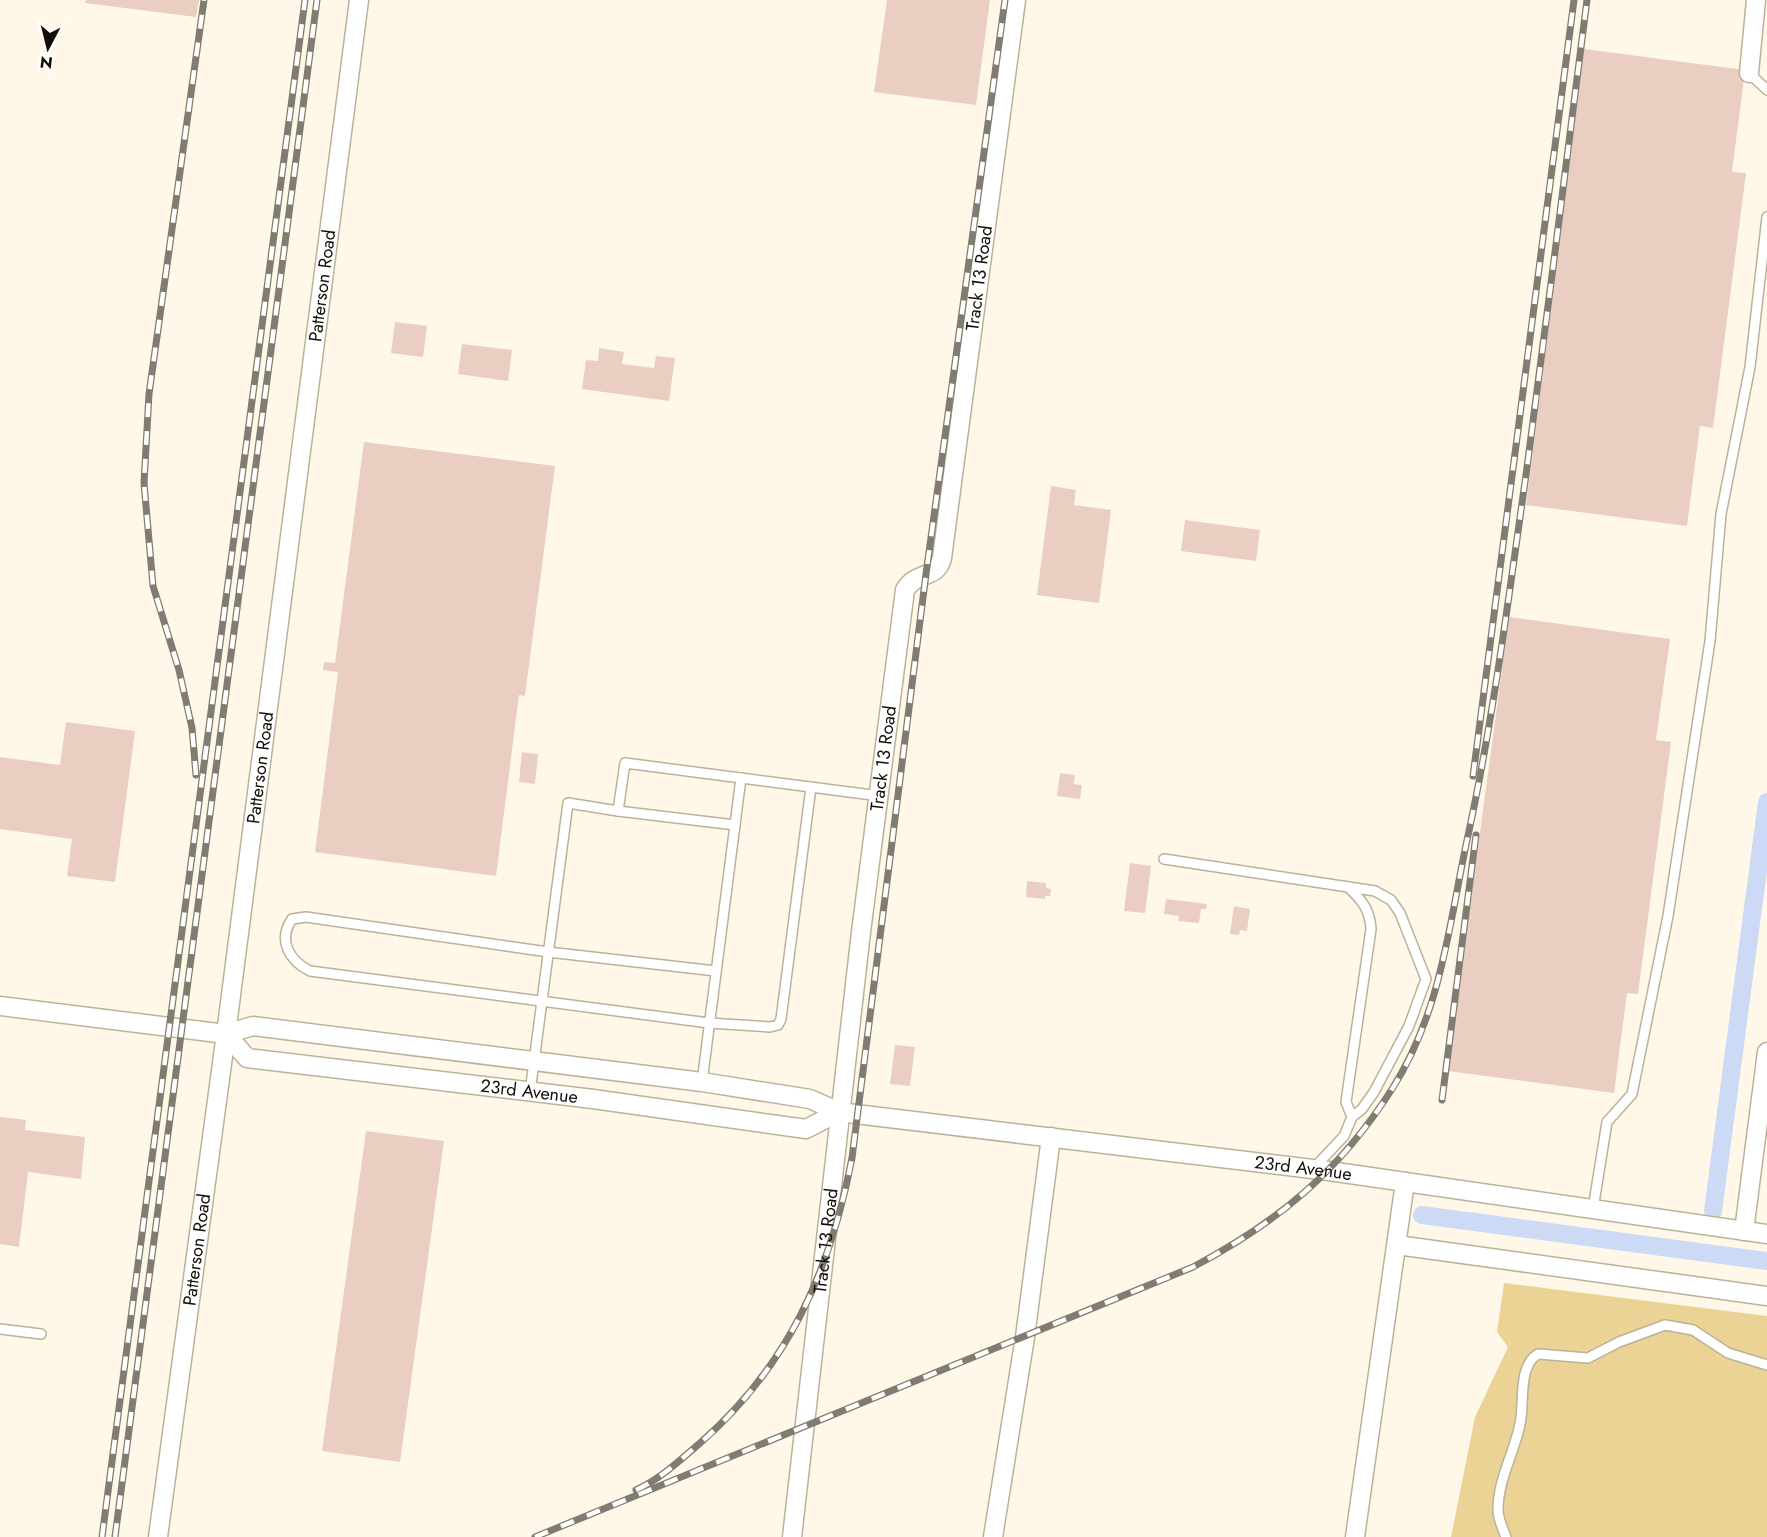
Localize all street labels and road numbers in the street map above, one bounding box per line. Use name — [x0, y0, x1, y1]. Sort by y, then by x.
street label: Track 13 Road — [959, 224, 999, 332]
street label: Patterson Road — [302, 228, 342, 343]
street label: Track 13 Road — [864, 704, 903, 813]
street label: Patterson Road — [240, 710, 280, 825]
street label: 23rd Avenue — [479, 1073, 579, 1110]
street label: 23rd Avenue — [1253, 1149, 1354, 1187]
street label: Track 13 Road — [807, 1187, 845, 1295]
street label: Patterson Road — [176, 1192, 217, 1307]

